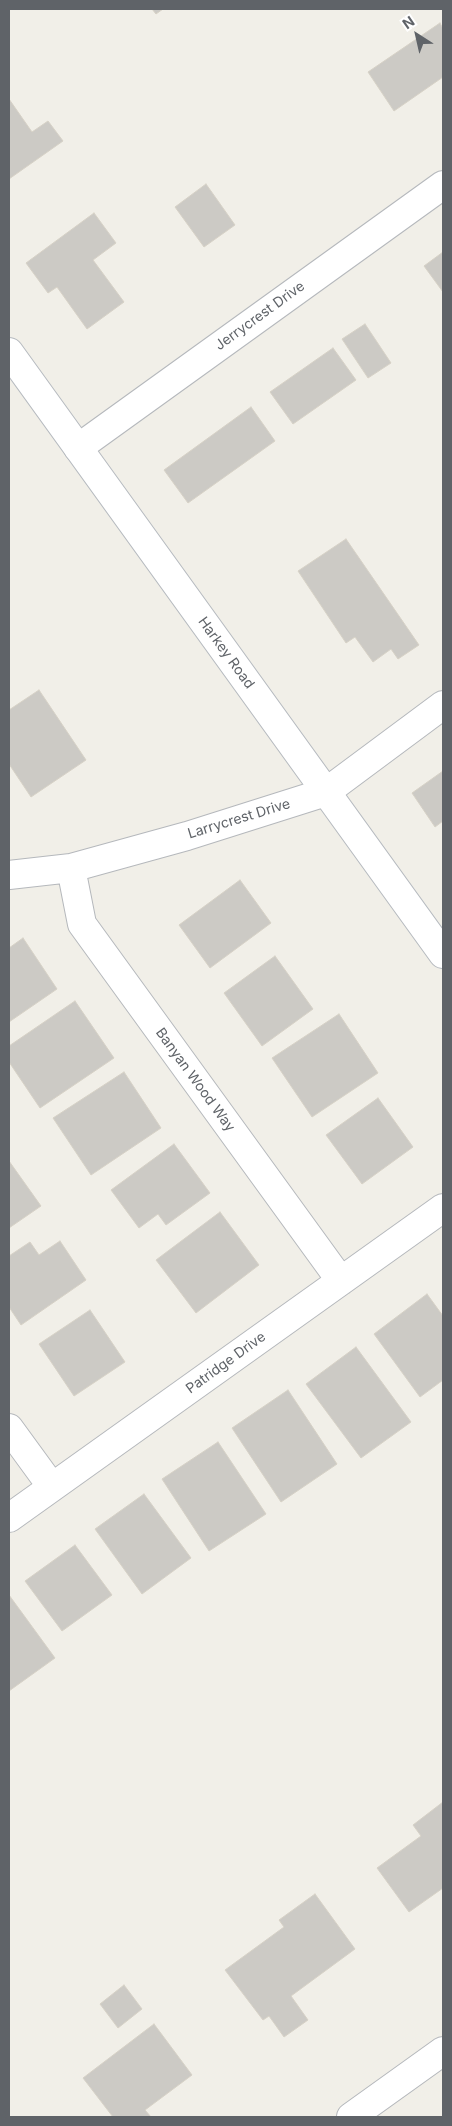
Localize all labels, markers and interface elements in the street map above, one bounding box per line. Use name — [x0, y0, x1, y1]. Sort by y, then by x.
north arrow — [392, 10, 442, 60]
text: N — [399, 12, 417, 32]
street label: Jerrycrest Drive — [212, 278, 308, 354]
street label: Harkey Road — [194, 614, 258, 692]
street label: Larrycrest Drive — [186, 795, 292, 843]
street label: Banyan Wood Way — [152, 1025, 238, 1135]
street label: Patridge Drive — [183, 1329, 269, 1397]

